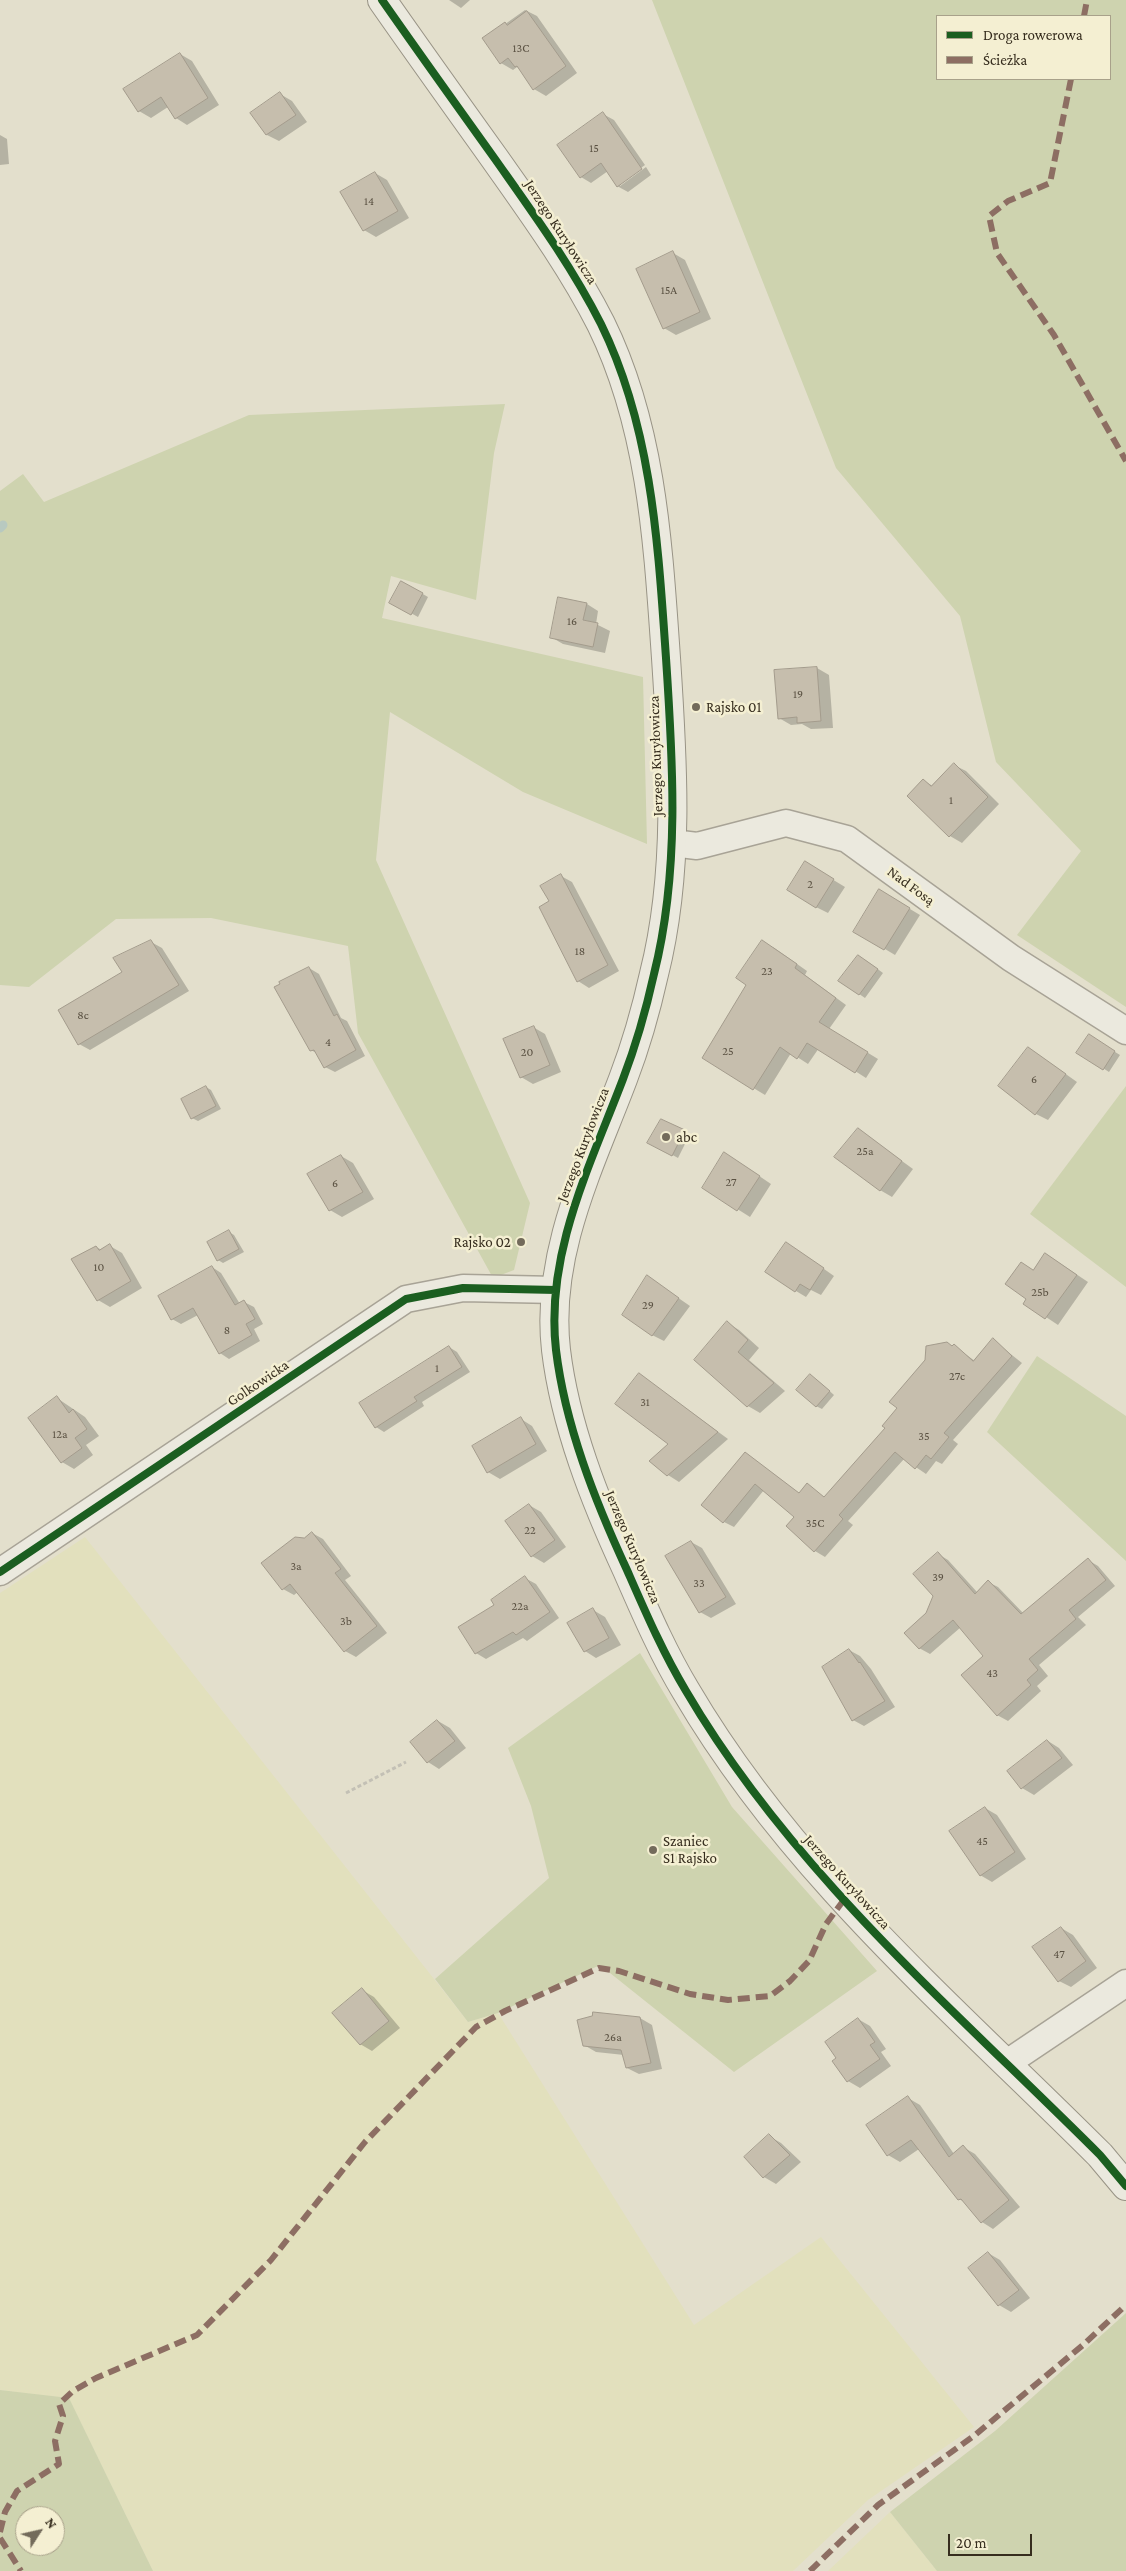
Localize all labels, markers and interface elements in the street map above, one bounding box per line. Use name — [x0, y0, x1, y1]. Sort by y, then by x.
legend — [936, 15, 1111, 80]
text: Droga rowerowa — [983, 27, 1083, 43]
house number: 13C — [513, 41, 529, 55]
text: Ścieżka — [983, 52, 1027, 68]
house number: 15 — [589, 141, 599, 155]
street label: Jerzego Kuryłowicza — [520, 176, 602, 288]
house number: 14 — [364, 194, 374, 208]
house number: 15A — [661, 283, 677, 297]
house number: 16 — [567, 614, 577, 628]
house number: 19 — [793, 687, 803, 701]
street label: Jerzego Kuryłowicza — [645, 695, 667, 817]
place label: Rajsko 01 — [706, 698, 761, 716]
marker: Rajsko 01 — [690, 701, 702, 713]
house number: 1 — [949, 793, 953, 807]
street label: Nad Fosą — [884, 863, 938, 909]
house number: 2 — [807, 877, 813, 891]
house number: 18 — [575, 944, 585, 958]
house number: 23 — [761, 964, 773, 978]
house number: 8c — [77, 1008, 89, 1022]
house number: 4 — [325, 1035, 331, 1049]
house number: 25 — [722, 1044, 734, 1058]
house number: 20 — [521, 1045, 533, 1059]
house number: 6 — [1031, 1072, 1037, 1086]
street label: Jerzego Kuryłowicza — [553, 1085, 613, 1205]
place label: abc — [676, 1128, 697, 1146]
marker: abc — [660, 1131, 672, 1143]
house number: 25a — [857, 1144, 873, 1158]
house number: 27 — [725, 1175, 737, 1189]
house number: 6 — [332, 1176, 338, 1190]
place label: Rajsko 02 — [454, 1233, 511, 1251]
marker: Rajsko 02 — [515, 1236, 527, 1248]
house number: 10 — [94, 1260, 104, 1274]
house number: 25b — [1031, 1285, 1049, 1299]
house number: 29 — [642, 1298, 654, 1312]
house number: 8 — [224, 1323, 230, 1337]
street label: Golkowicka — [224, 1356, 292, 1410]
house number: 1 — [435, 1361, 439, 1375]
house number: 27c — [949, 1369, 965, 1383]
house number: 31 — [640, 1395, 650, 1409]
house number: 12a — [52, 1427, 68, 1441]
house number: 35 — [918, 1429, 930, 1443]
street label: Jerzego Kuryłowicza — [601, 1488, 665, 1606]
house number: 35C — [806, 1516, 824, 1530]
house number: 22 — [524, 1523, 536, 1537]
house number: 3a — [290, 1559, 302, 1573]
house number: 39 — [932, 1570, 944, 1584]
house number: 33 — [693, 1576, 705, 1590]
house number: 22a — [512, 1599, 528, 1613]
house number: 3b — [340, 1614, 352, 1628]
house number: 43 — [986, 1666, 998, 1680]
street label: Jerzego Kuryłowicza — [800, 1831, 894, 1933]
place label: Szaniec S1 Rajsko — [663, 1832, 717, 1867]
house number: 45 — [976, 1834, 988, 1848]
marker: Szaniec S1 Rajsko — [647, 1844, 659, 1856]
house number: 47 — [1053, 1947, 1065, 1961]
house number: 26a — [604, 2030, 622, 2044]
north arrow — [15, 2506, 65, 2556]
text: N — [42, 2514, 61, 2531]
scale bar — [951, 2524, 1035, 2556]
text: 20 m — [956, 2535, 987, 2551]

